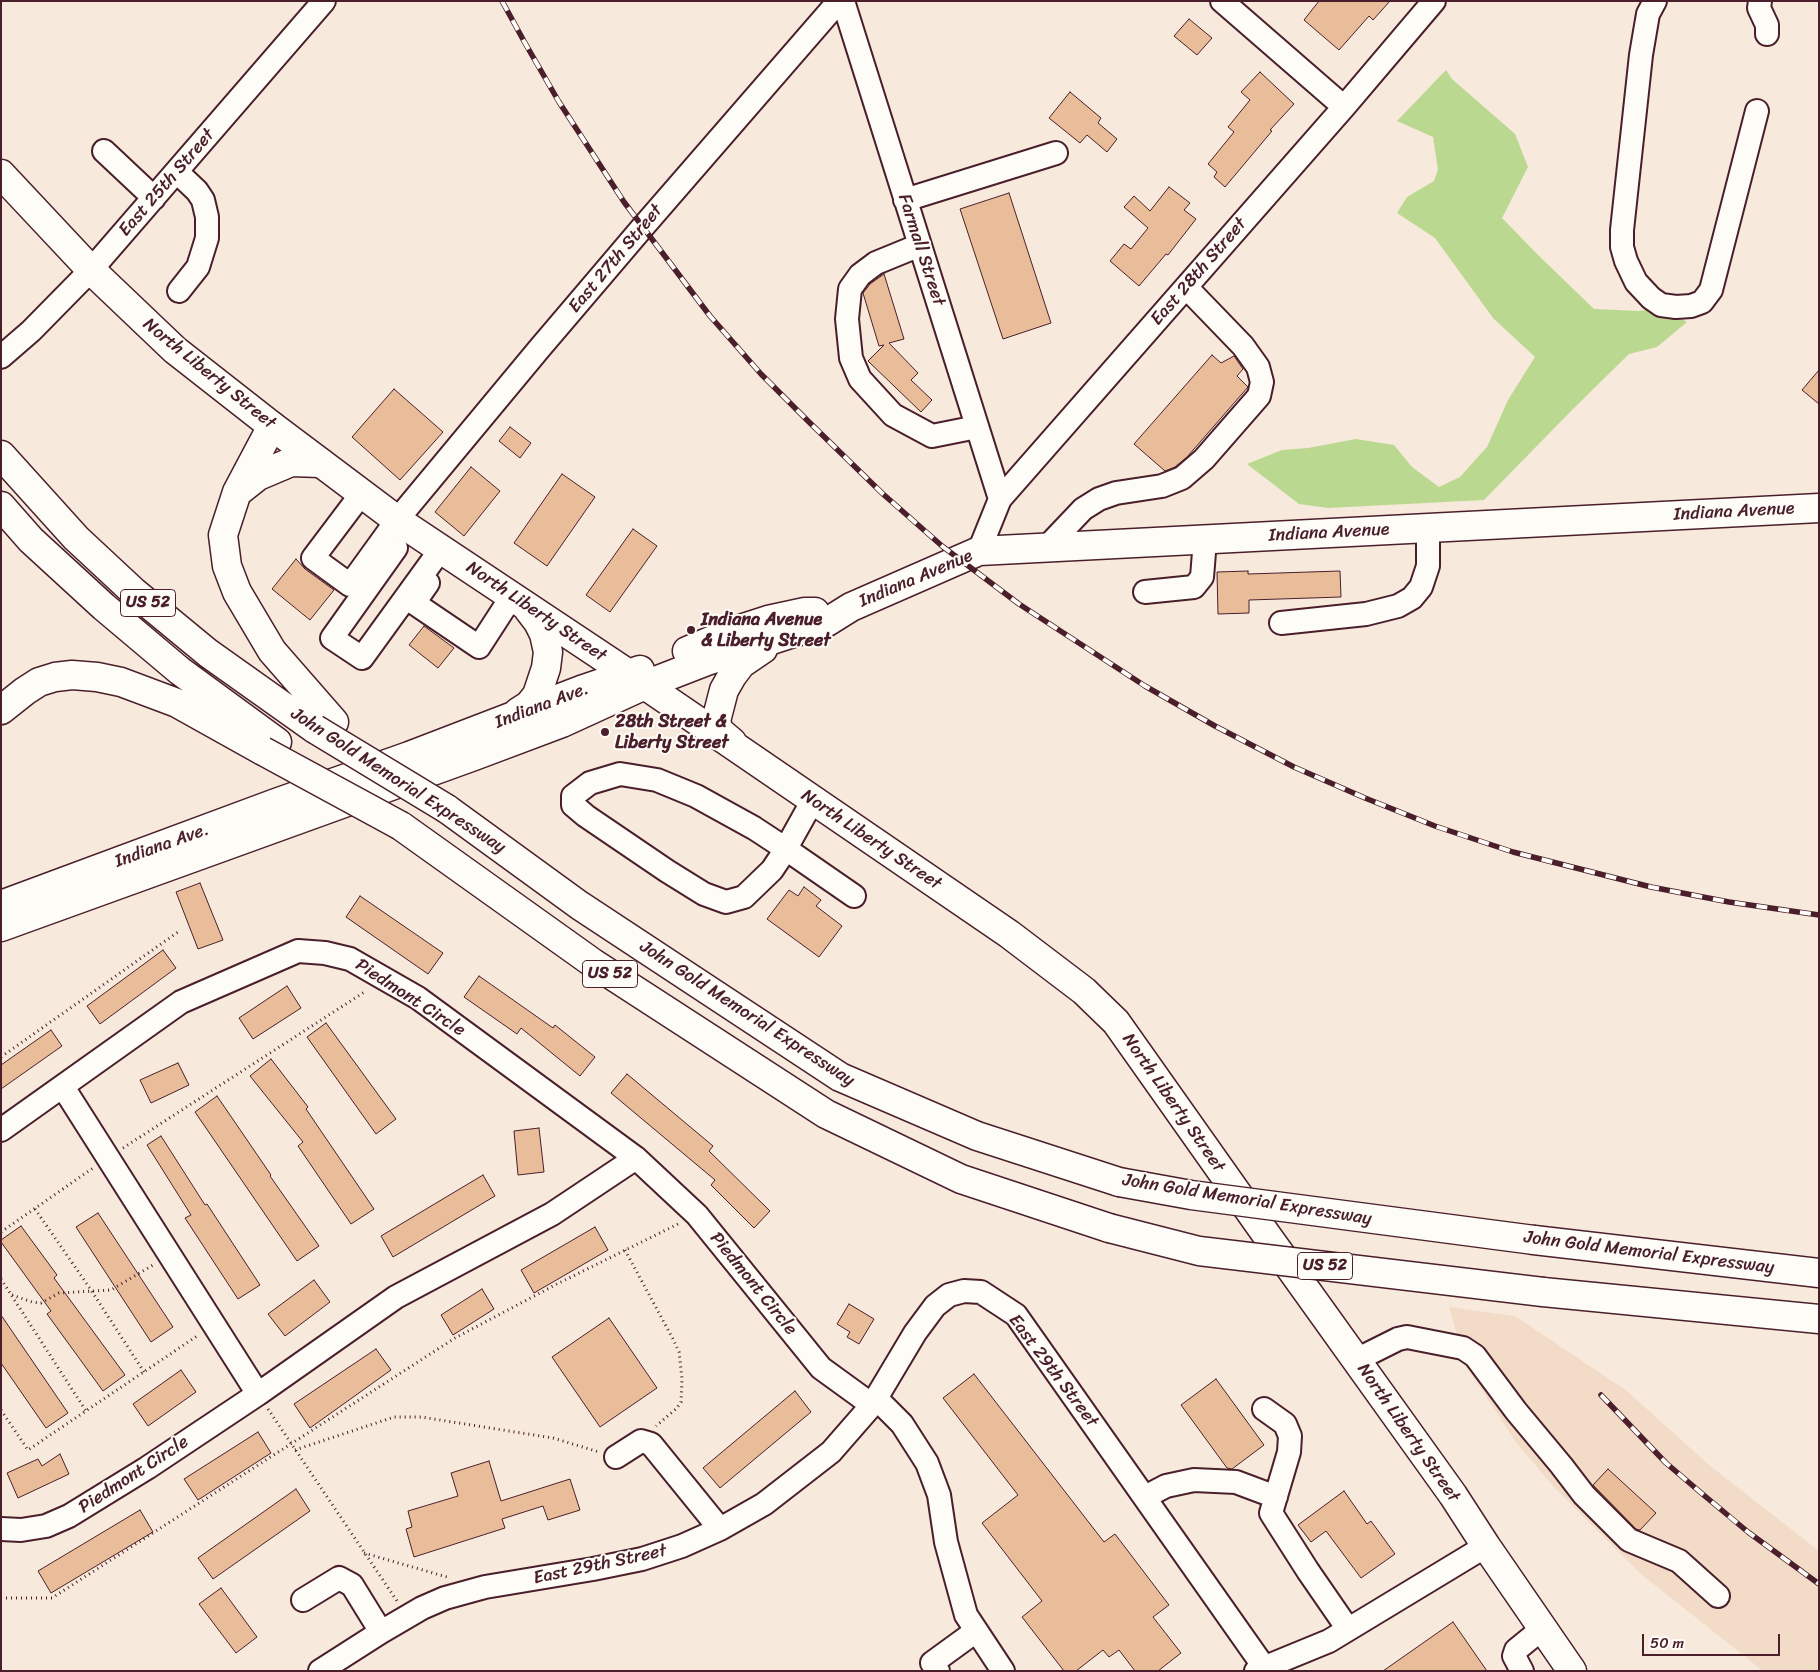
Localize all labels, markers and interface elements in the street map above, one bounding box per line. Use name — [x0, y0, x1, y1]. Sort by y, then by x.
street label: East 25th Street — [114, 125, 220, 241]
street label: Farmall Street — [893, 191, 949, 309]
street label: East 27th Street — [564, 200, 668, 318]
street label: East 28th Street — [1146, 214, 1252, 330]
street label: North Liberty Street — [138, 314, 280, 434]
street label: Indiana Avenue — [1673, 498, 1795, 526]
street label: Indiana Avenue — [1268, 519, 1390, 547]
street label: Indiana Avenue — [856, 545, 976, 613]
street label: North Liberty Street — [462, 557, 610, 667]
road number: US 52 — [120, 590, 176, 616]
place label: Indiana Avenue & Liberty Street — [701, 609, 830, 652]
marker: Indiana Avenue & Liberty Street — [685, 624, 697, 636]
street label: Indiana Ave. — [492, 678, 592, 734]
street label: John Gold Memorial Expressway — [287, 703, 509, 859]
place label: 28th Street & Liberty Street — [615, 711, 728, 754]
marker: 28th Street & Liberty Street — [599, 726, 611, 738]
street label: North Liberty Street — [797, 785, 945, 895]
street label: Indiana Ave. — [112, 819, 212, 873]
street label: John Gold Memorial Expressway — [636, 936, 858, 1092]
street label: Piedmont Circle — [351, 954, 469, 1042]
road number: US 52 — [582, 961, 638, 988]
street label: North Liberty Street — [1117, 1029, 1229, 1177]
street label: John Gold Memorial Expressway — [1121, 1170, 1373, 1230]
street label: John Gold Memorial Expressway — [1523, 1227, 1775, 1279]
street label: Piedmont Circle — [705, 1228, 801, 1340]
road number: US 52 — [1298, 1252, 1352, 1280]
street label: East 29th Street — [1004, 1310, 1102, 1432]
street label: North Liberty Street — [1352, 1359, 1464, 1507]
street label: Piedmont Circle — [75, 1431, 193, 1519]
street label: East 29th Street — [531, 1540, 669, 1590]
scale bar — [1645, 1624, 1782, 1656]
text: 50 m — [1650, 1630, 1684, 1656]

